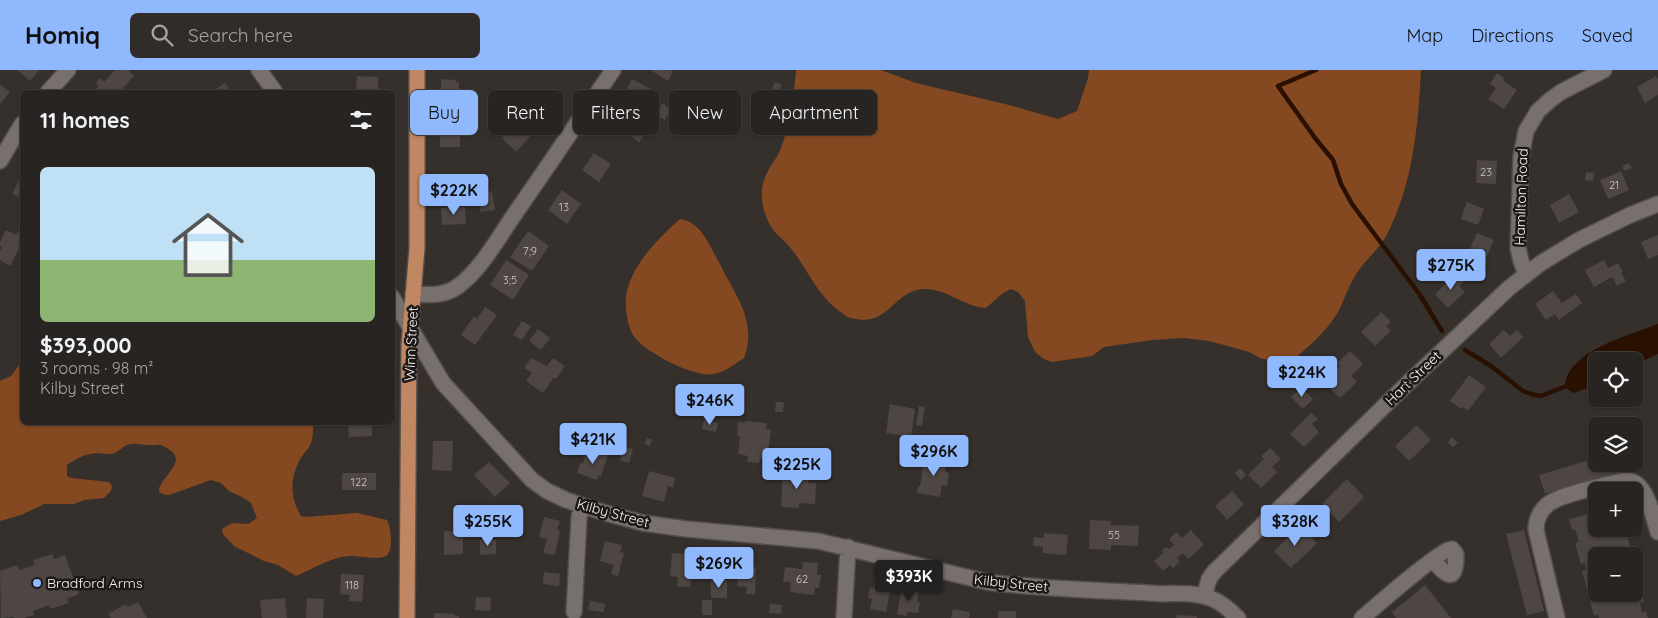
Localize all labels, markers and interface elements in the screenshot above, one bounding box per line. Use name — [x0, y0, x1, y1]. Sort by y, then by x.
search box — [130, 13, 480, 58]
text: Homiq — [25, 20, 100, 50]
icon: search — [148, 21, 176, 49]
text: Search here — [188, 23, 293, 47]
text: Map — [1406, 24, 1443, 47]
text: Directions — [1471, 24, 1554, 47]
text: Saved — [1582, 24, 1633, 47]
chip: Buy — [410, 90, 478, 135]
chip: Rent — [488, 90, 563, 135]
chip: Filters — [573, 90, 659, 135]
chip: New — [669, 90, 741, 135]
chip: Apartment — [751, 90, 877, 135]
icon: filters — [347, 106, 375, 134]
text: 11 homes — [40, 107, 130, 133]
street label: Hamilton Road — [1510, 148, 1532, 246]
house number: 23 — [1480, 165, 1492, 179]
pin: $222K — [419, 174, 489, 216]
house number: 21 — [1609, 178, 1619, 192]
text: $222K — [430, 180, 478, 200]
icon: home — [163, 200, 253, 290]
house number: 13 — [559, 200, 569, 214]
house number: 7;9 — [523, 244, 537, 258]
pin: $275K — [1416, 248, 1486, 291]
text: $275K — [1427, 255, 1475, 275]
house number: 3;5 — [503, 273, 517, 287]
street label: Winn Street — [400, 306, 422, 382]
text: $393,000 — [40, 332, 131, 358]
street label: Hart Street — [1381, 347, 1445, 409]
map controls — [1588, 352, 1643, 602]
button: locate — [1588, 352, 1643, 407]
pin: $224K — [1267, 356, 1337, 398]
text: 3 rooms · 98 m² — [40, 358, 153, 378]
text: $224K — [1278, 362, 1326, 382]
text: Kilby Street — [40, 378, 125, 398]
pin: $246K — [675, 384, 745, 426]
text: $246K — [686, 390, 734, 410]
button: layers — [1588, 417, 1643, 472]
pin: $421K — [558, 422, 628, 465]
text: $421K — [571, 429, 615, 449]
pin: $296K — [899, 434, 969, 477]
text: $296K — [910, 441, 958, 461]
pin: $225K — [762, 448, 832, 490]
text: $225K — [773, 454, 821, 474]
house number: 122 — [351, 475, 367, 489]
button: + — [1588, 482, 1643, 537]
street label: Kilby Street — [575, 495, 651, 531]
pin: $255K — [453, 504, 523, 547]
pin: $328K — [1260, 504, 1330, 547]
text: $255K — [464, 511, 512, 531]
text: $328K — [1272, 511, 1318, 531]
house number: 55 — [1108, 528, 1120, 542]
pin: $269K — [684, 546, 754, 589]
button: − — [1588, 547, 1643, 602]
text: $269K — [695, 553, 743, 573]
pin: $393K — [874, 560, 944, 602]
text: $393K — [886, 566, 932, 586]
street label: Kilby Street — [973, 570, 1049, 596]
house number: 62 — [796, 572, 808, 586]
place label: Bradford Arms — [47, 574, 142, 592]
marker: Bradford Arms — [31, 577, 43, 589]
house number: 118 — [345, 578, 359, 592]

